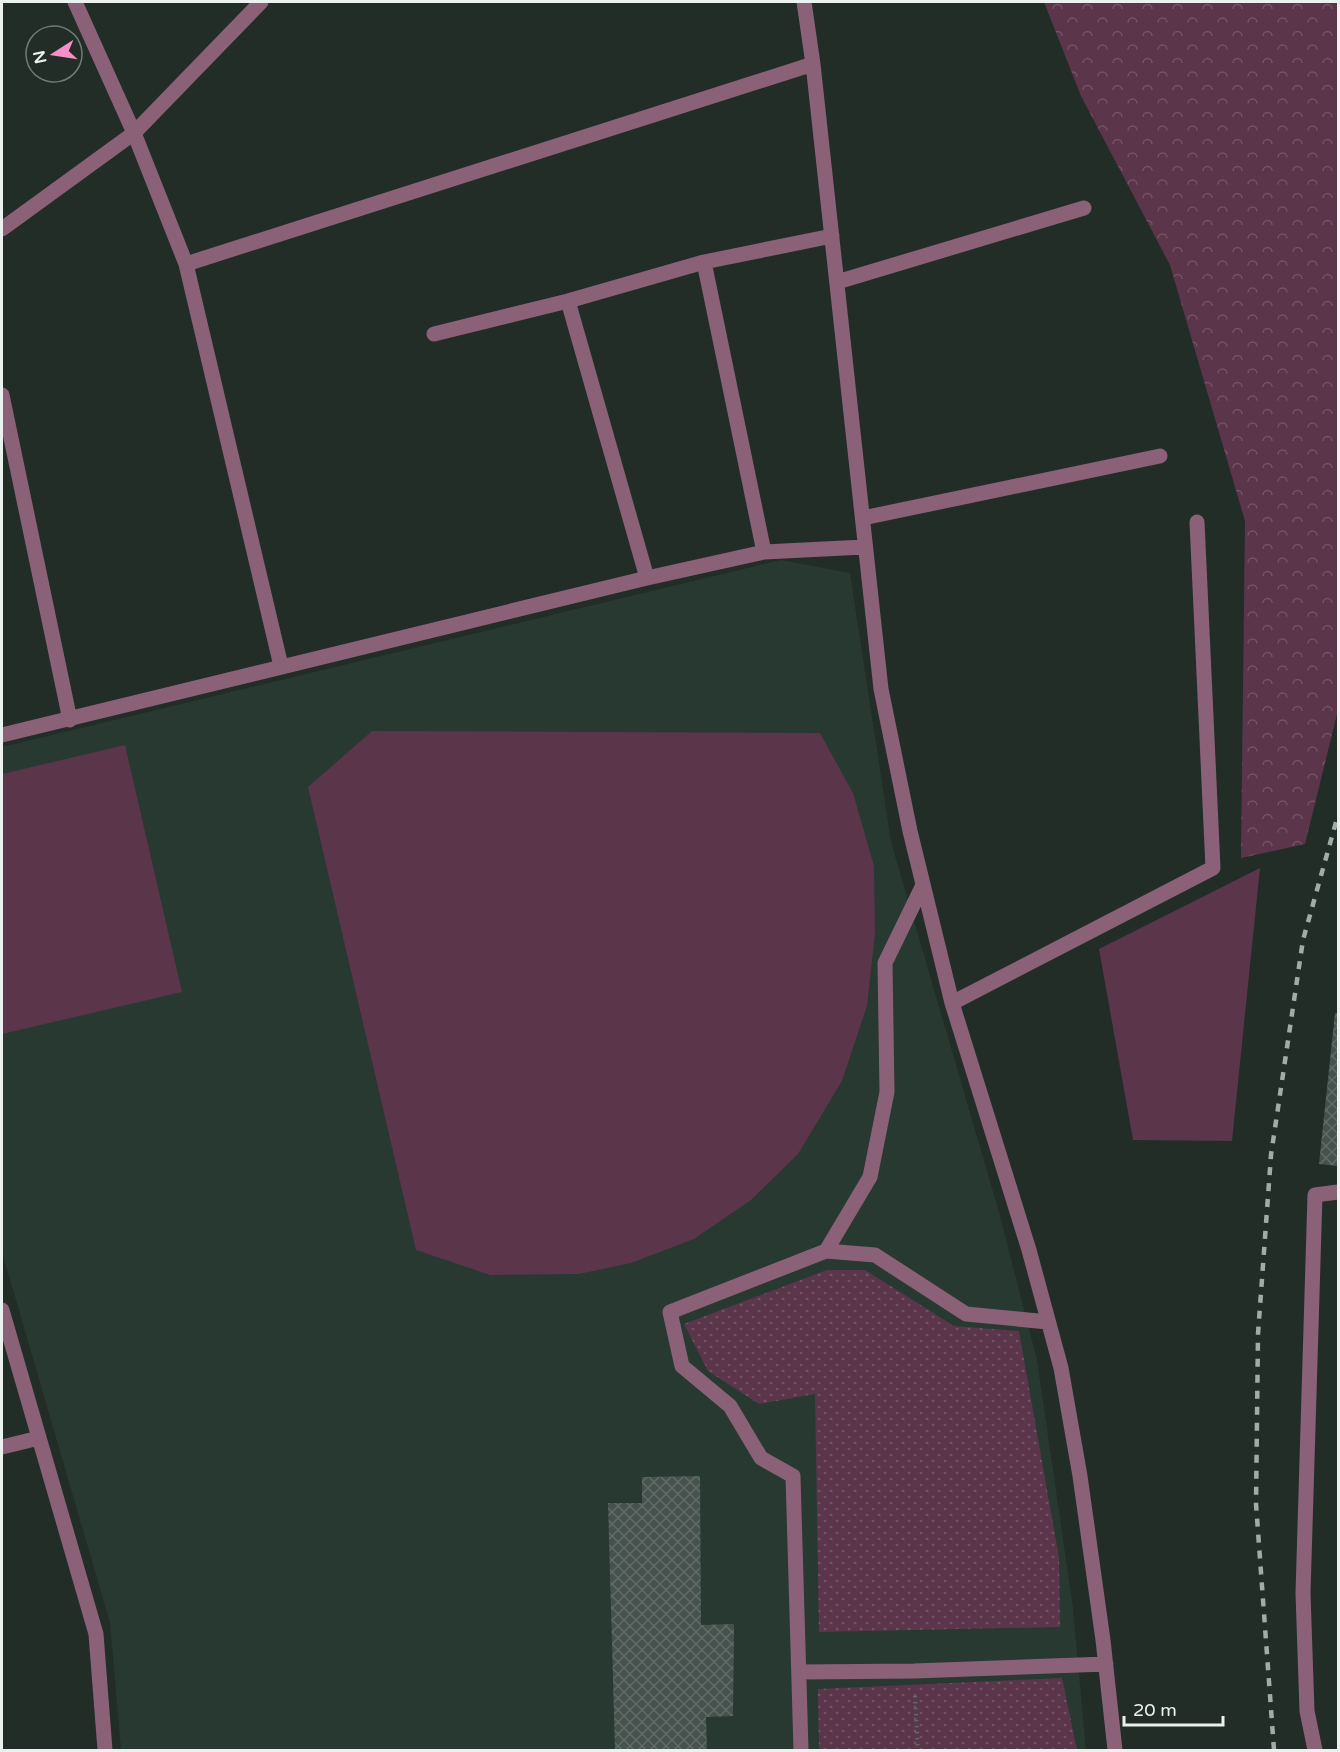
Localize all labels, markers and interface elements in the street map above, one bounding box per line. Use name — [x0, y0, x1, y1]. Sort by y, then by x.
north arrow — [24, 24, 84, 84]
text: N — [29, 49, 51, 65]
scale bar — [1124, 1689, 1223, 1727]
text: 20 m — [1133, 1699, 1177, 1721]

